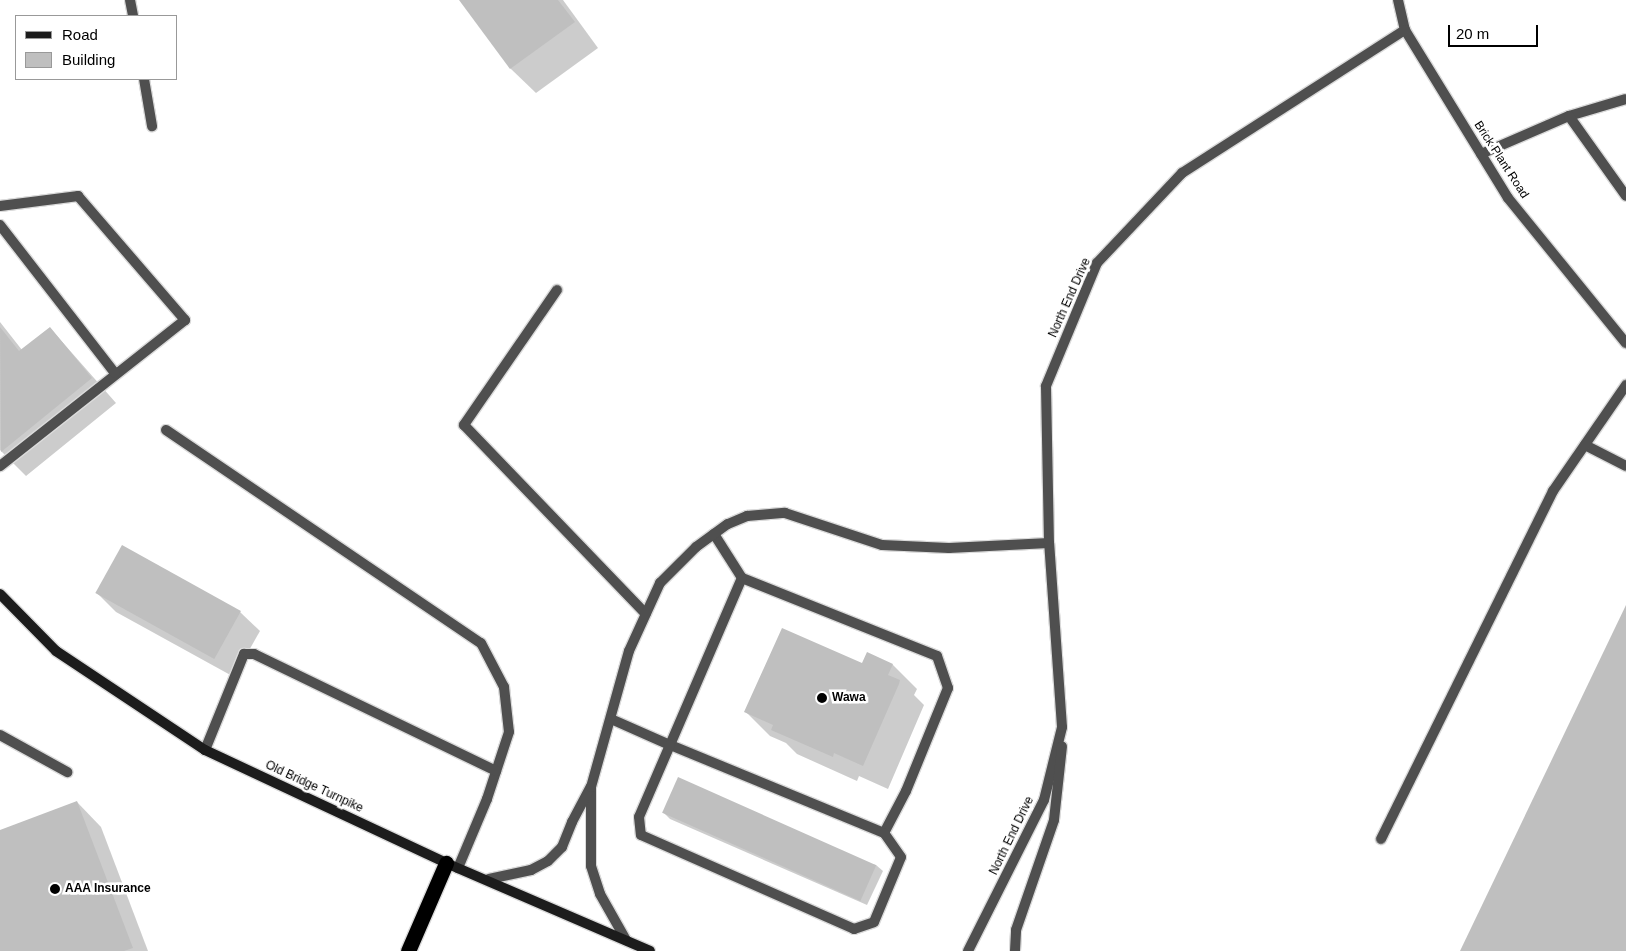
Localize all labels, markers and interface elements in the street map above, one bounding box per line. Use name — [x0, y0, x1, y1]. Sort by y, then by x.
legend — [15, 15, 178, 80]
scale bar — [1451, 15, 1541, 47]
text: 20 m — [1456, 25, 1489, 42]
text: Road — [62, 26, 98, 43]
text: Building — [62, 51, 115, 68]
street label: Brick Plant Road — [1471, 119, 1531, 201]
street label: North End Drive — [1046, 256, 1094, 340]
place label: Wawa — [832, 691, 866, 705]
marker: Wawa — [816, 692, 828, 704]
street label: Old Bridge Turnpike — [263, 758, 365, 816]
street label: North End Drive — [987, 794, 1037, 878]
place label: AAA Insurance — [65, 882, 151, 896]
marker: AAA Insurance — [49, 883, 61, 895]

